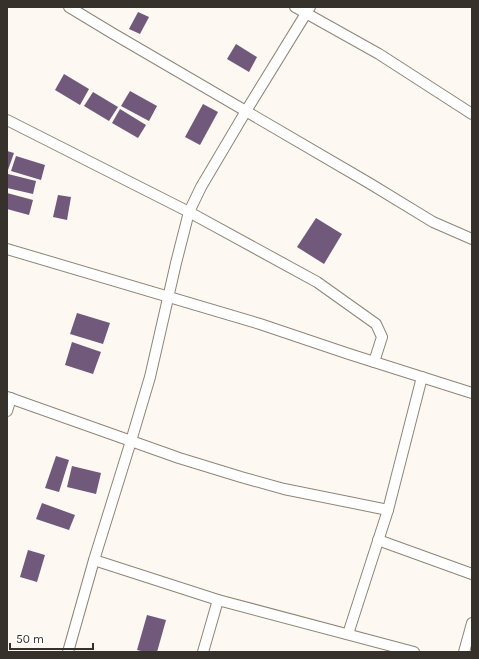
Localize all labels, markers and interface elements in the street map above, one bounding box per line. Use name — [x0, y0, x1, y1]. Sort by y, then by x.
scale bar — [10, 625, 93, 651]
text: 50 m — [16, 632, 44, 646]

